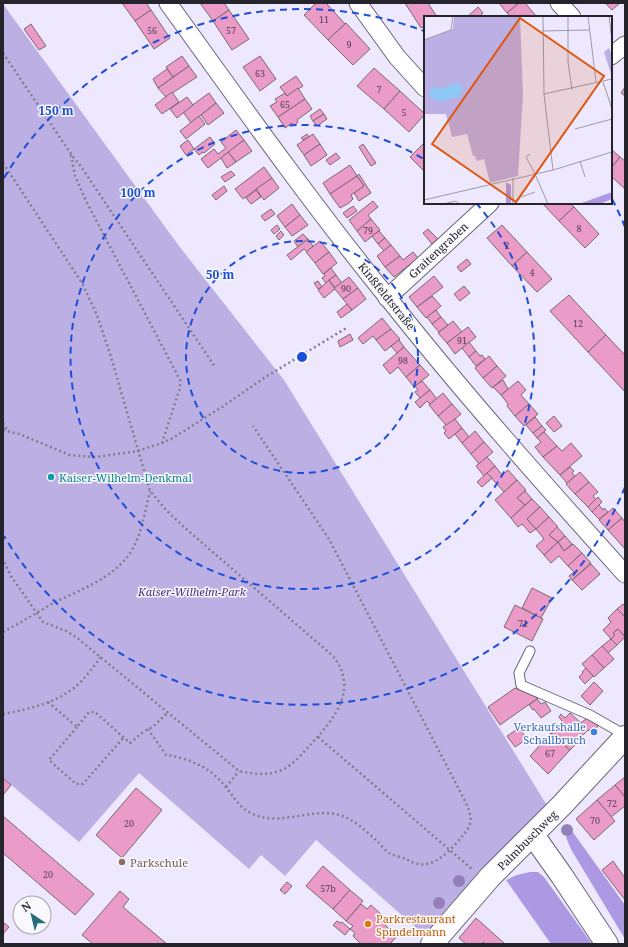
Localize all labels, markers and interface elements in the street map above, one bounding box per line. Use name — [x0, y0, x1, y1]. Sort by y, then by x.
house number: 11 — [319, 13, 329, 26]
inset map — [424, 16, 612, 204]
house number: 56 — [147, 24, 157, 37]
house number: 57 — [226, 24, 236, 37]
house number: 9 — [346, 38, 352, 51]
house number: 63 — [255, 67, 265, 80]
house number: 7 — [376, 83, 382, 96]
house number: 65 — [280, 98, 290, 111]
text: 150 m — [38, 102, 74, 119]
house number: 5 — [401, 106, 407, 119]
text: 100 m — [120, 184, 156, 201]
street label: Graitengraben — [405, 219, 471, 281]
house number: 8 — [576, 222, 582, 235]
house number: 79 — [363, 224, 373, 237]
house number: 2 — [504, 239, 510, 252]
street label: Kinßfeldtstraße — [355, 259, 419, 333]
text: 50 m — [206, 266, 234, 283]
house number: 4 — [529, 266, 535, 279]
house number: 90 — [341, 282, 351, 295]
house number: 12 — [573, 317, 583, 330]
house number: 91 — [457, 334, 467, 347]
centre of rings — [295, 350, 309, 364]
house number: 98 — [398, 354, 408, 367]
place label: Kaiser-Wilhelm-Denkmal — [59, 470, 192, 485]
marker: Kaiser-Wilhelm-Denkmal — [46, 472, 56, 482]
park label: Kaiser-Wilhelm-Park — [137, 584, 247, 599]
house number: 71 — [518, 617, 528, 630]
place label: Verkaufshalle Schallbruch — [514, 719, 586, 747]
marker: Verkaufshalle Schallbruch — [589, 727, 599, 737]
house number: 67 — [545, 747, 555, 760]
house number: 72 — [607, 797, 617, 810]
street label: Palmbuschweg — [494, 807, 560, 873]
house number: 70 — [590, 814, 600, 827]
house number: 20 — [124, 817, 134, 830]
place label: Parkschule — [130, 855, 188, 870]
marker: Parkschule — [117, 857, 127, 867]
house number: 20 — [43, 868, 53, 881]
house number: 57b — [320, 882, 336, 895]
north arrow — [12, 895, 52, 935]
text: N — [18, 898, 34, 915]
place label: Parkrestaurant Spindelmann — [376, 911, 456, 939]
marker: Parkrestaurant Spindelmann — [363, 919, 373, 929]

